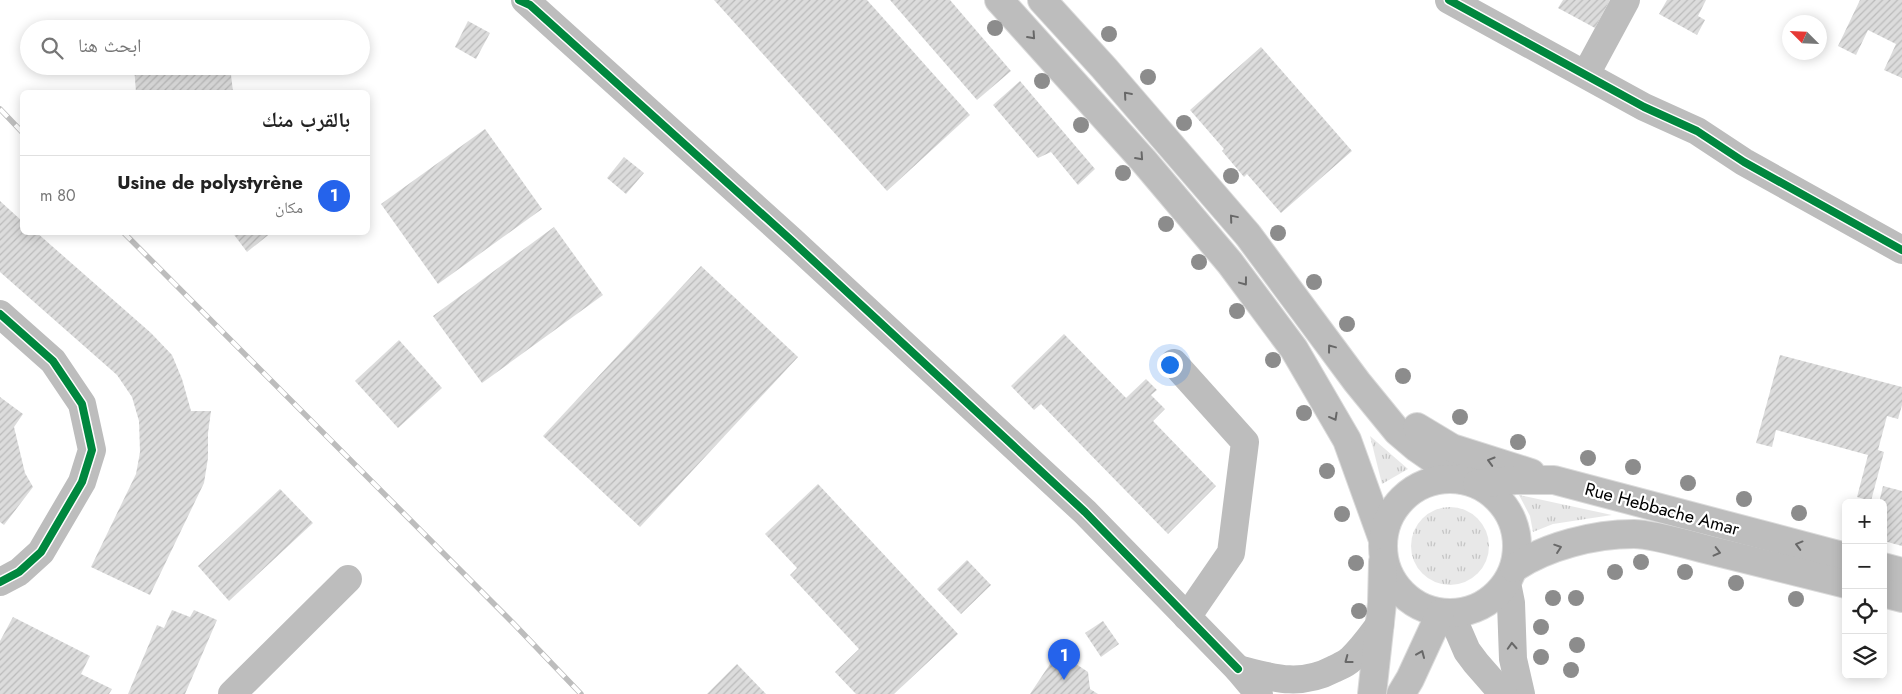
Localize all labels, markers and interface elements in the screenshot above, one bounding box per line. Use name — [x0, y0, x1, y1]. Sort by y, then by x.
north arrow — [1782, 15, 1827, 60]
search box — [20, 20, 370, 75]
one-way arrow — [1026, 30, 1035, 39]
text: ابحث هنا — [78, 32, 142, 59]
icon: search — [38, 34, 66, 62]
one-way arrow — [1124, 91, 1133, 100]
text: بالقرب منك — [262, 105, 350, 135]
one-way arrow — [1135, 151, 1144, 160]
text: Usine de polystyrène — [117, 169, 303, 196]
text: 80 m — [40, 184, 76, 207]
text: 1 — [330, 184, 338, 207]
text: مكان — [275, 196, 303, 219]
one-way arrow — [1230, 214, 1239, 223]
one-way arrow — [1238, 276, 1247, 286]
one-way arrow — [1328, 345, 1336, 354]
your location — [1157, 352, 1183, 378]
one-way arrow — [1328, 412, 1338, 421]
one-way arrow — [1487, 457, 1495, 467]
street label: Rue Hebbache Amar — [1582, 476, 1743, 542]
map controls — [1842, 499, 1887, 679]
button: + — [1842, 499, 1887, 544]
one-way arrow — [1795, 540, 1803, 550]
one-way arrow — [1553, 543, 1561, 553]
button: − — [1842, 544, 1887, 589]
one-way arrow — [1712, 546, 1721, 557]
button: locate — [1842, 589, 1887, 634]
button: layers — [1842, 634, 1887, 679]
pin: 1 — [1048, 639, 1080, 680]
one-way arrow — [1506, 642, 1517, 650]
one-way arrow — [1415, 650, 1426, 659]
one-way arrow — [1344, 654, 1354, 663]

